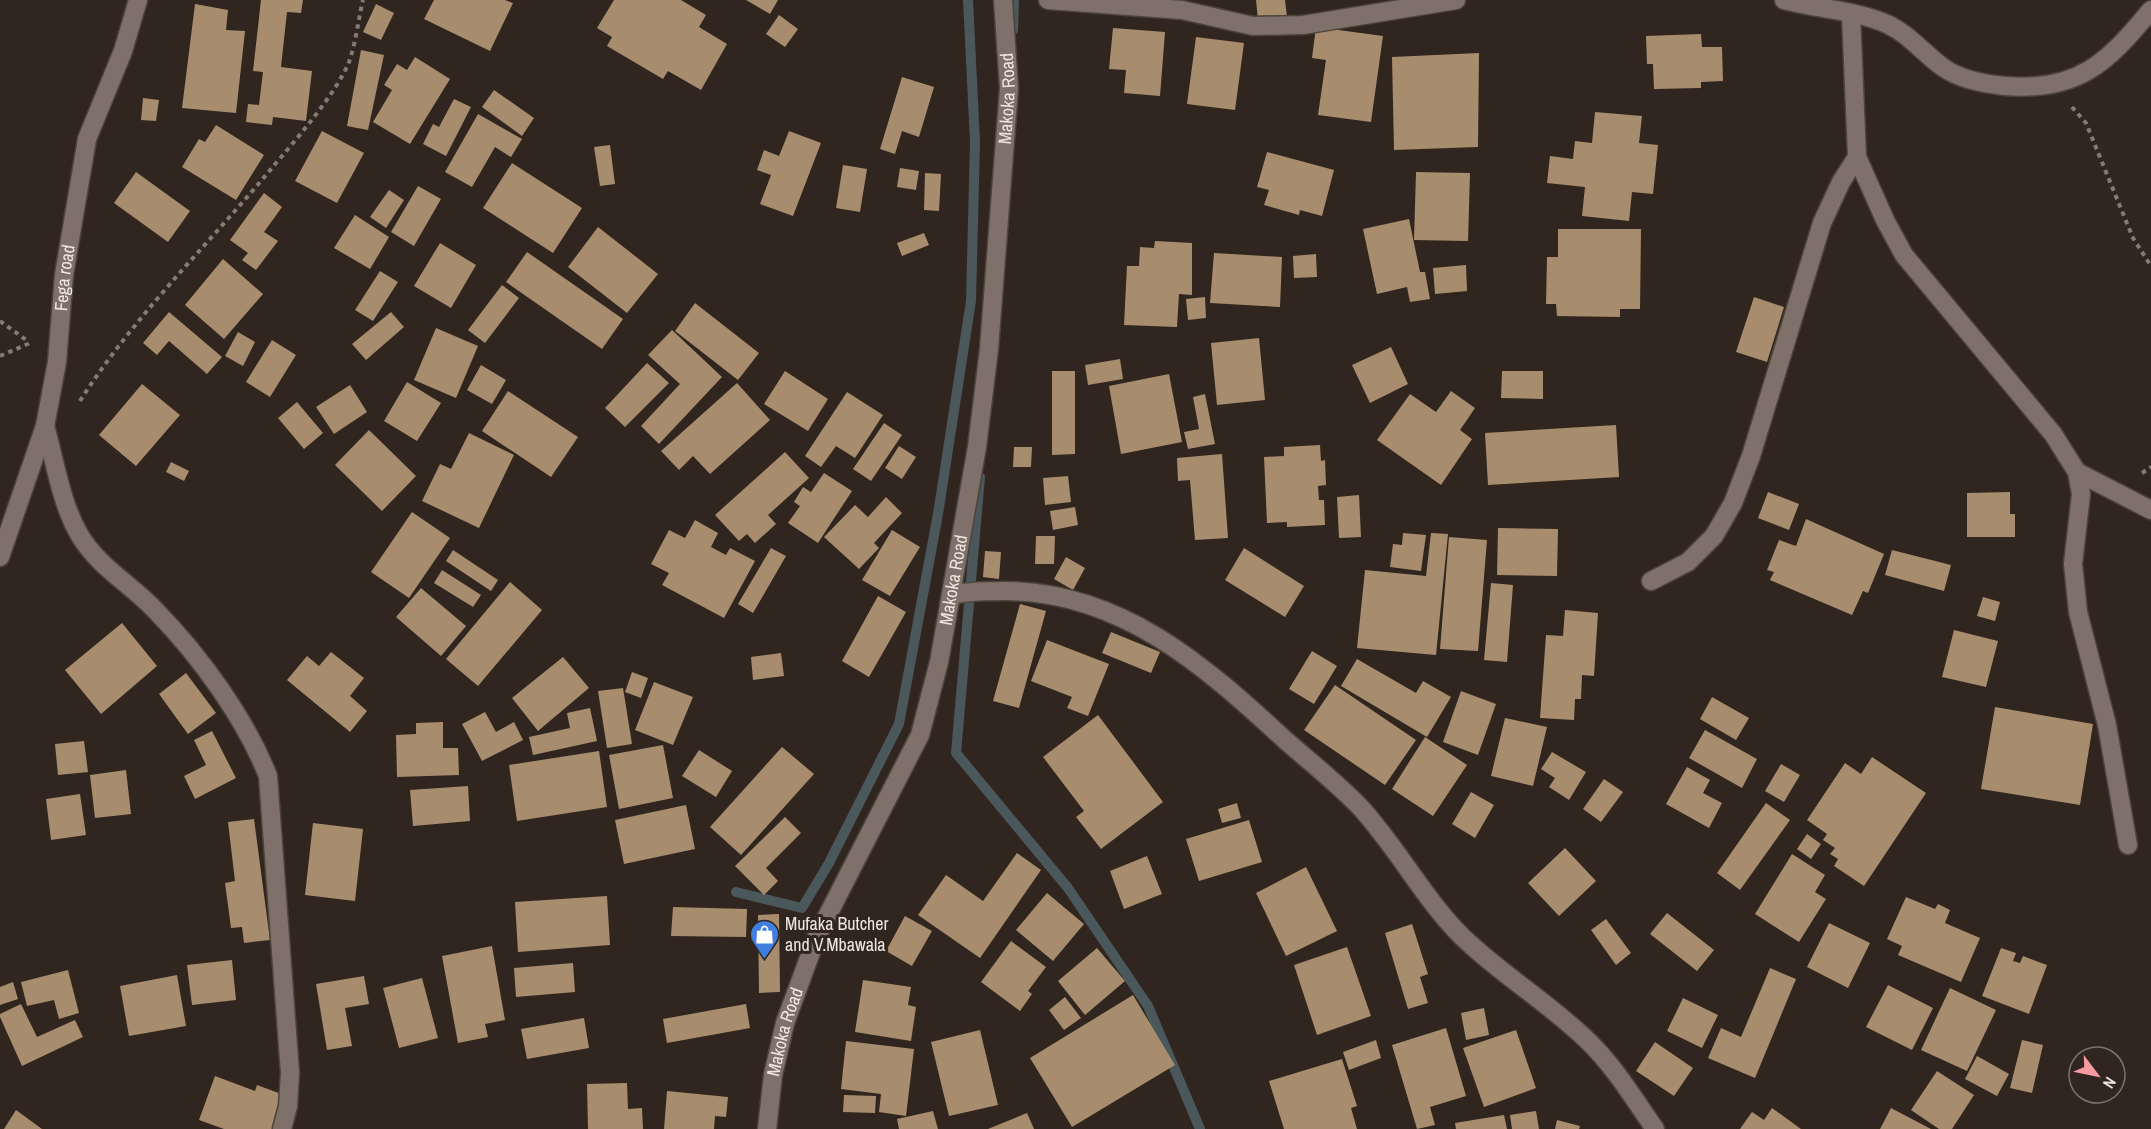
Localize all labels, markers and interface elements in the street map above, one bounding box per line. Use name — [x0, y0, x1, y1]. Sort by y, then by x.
street label: Makoka Road — [992, 52, 1021, 145]
street label: Fega road — [48, 243, 81, 312]
street label: Makoka Road — [933, 533, 973, 627]
place label: Mufaka Butcher and V.Mbawala — [785, 911, 888, 957]
shop icon: Mufaka Butcher and V.Mbawala — [748, 918, 780, 960]
street label: Makoka Road — [760, 984, 809, 1079]
north arrow — [2067, 1045, 2127, 1105]
text: N — [2098, 1073, 2122, 1093]

